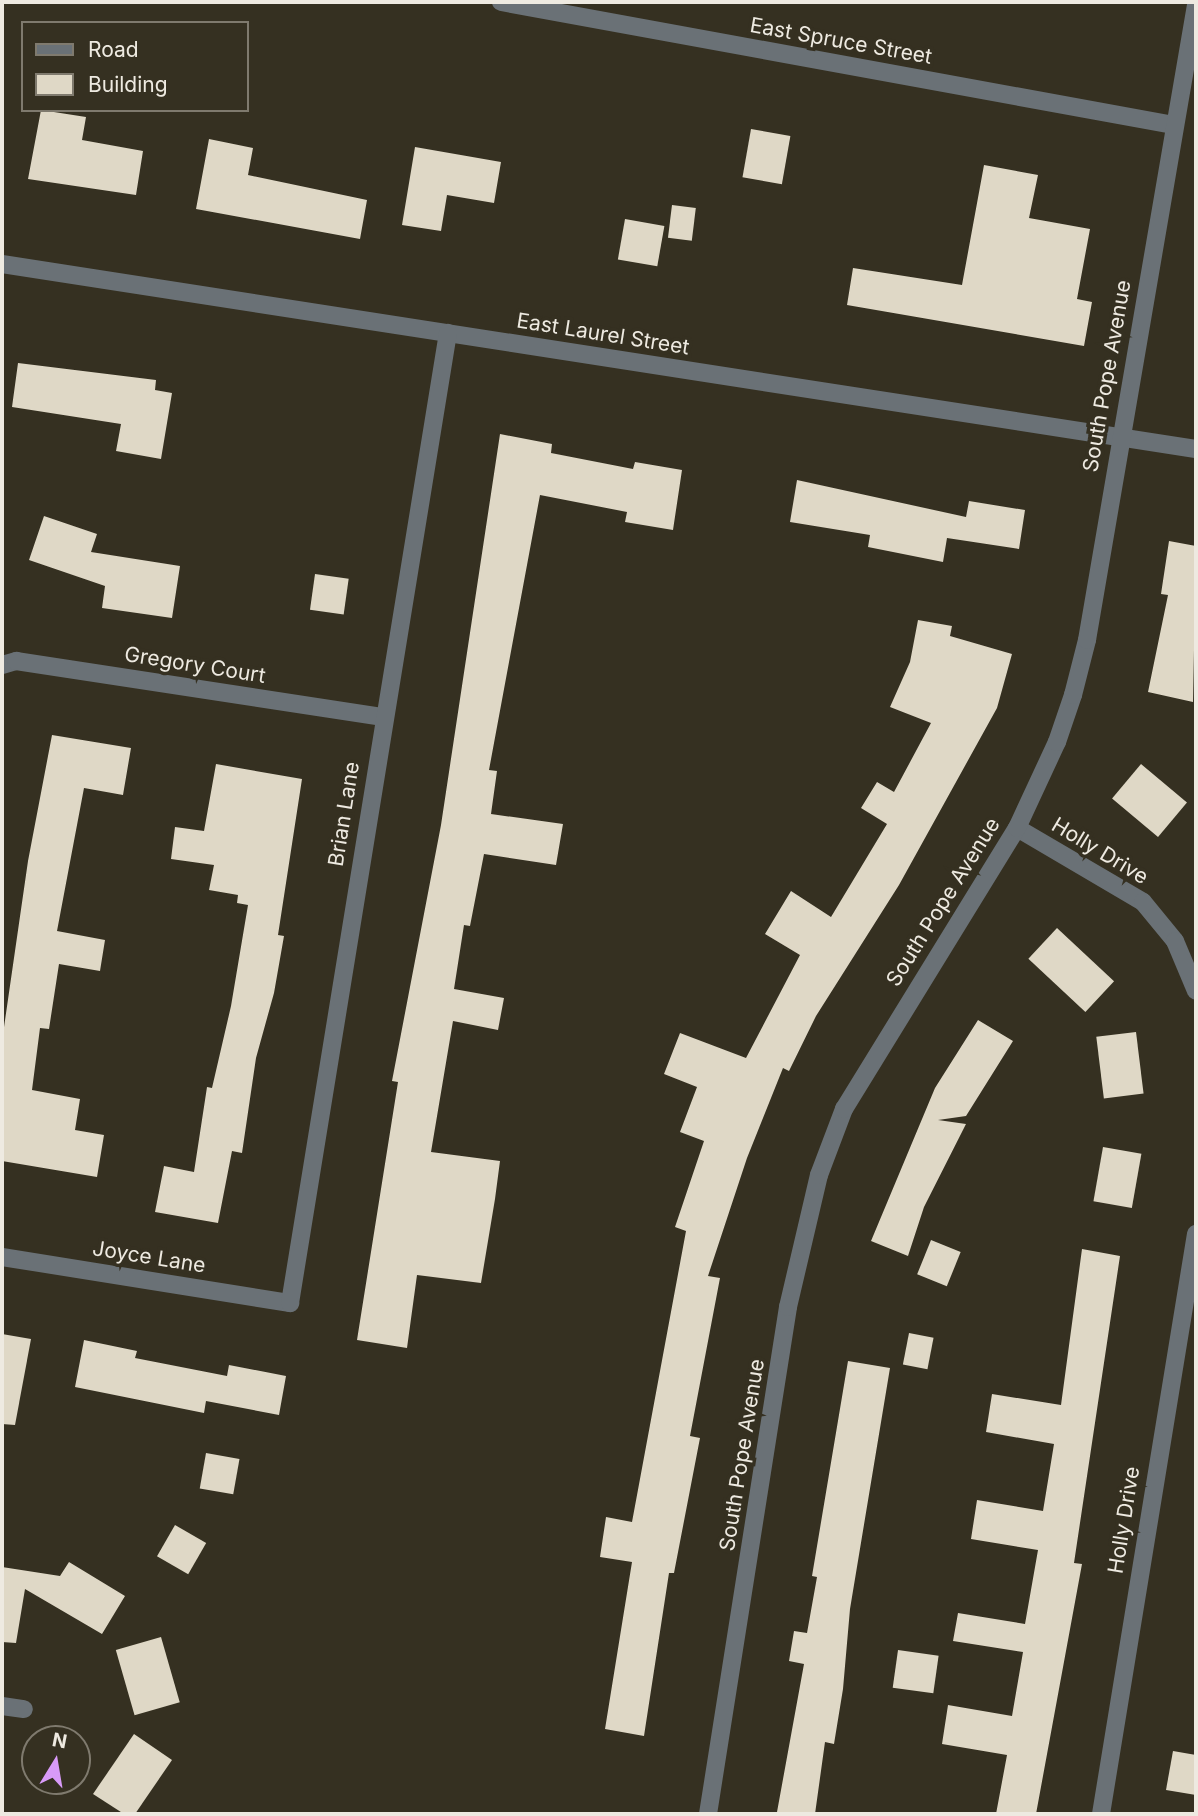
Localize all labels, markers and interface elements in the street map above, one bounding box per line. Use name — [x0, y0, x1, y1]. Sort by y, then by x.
street label: East Spruce Street — [748, 13, 934, 69]
legend — [21, 21, 248, 112]
text: Road — [88, 37, 139, 62]
text: Building — [88, 72, 168, 97]
street label: South Pope Avenue — [1078, 278, 1136, 474]
street label: East Laurel Street — [515, 308, 691, 360]
street label: Gregory Court — [123, 641, 267, 689]
street label: Brian Lane — [323, 760, 365, 868]
street label: Holly Drive — [1047, 812, 1153, 890]
street label: South Pope Avenue — [881, 813, 1005, 991]
street label: Joyce Lane — [91, 1236, 207, 1278]
street label: South Pope Avenue — [714, 1357, 770, 1553]
street label: Holly Drive — [1103, 1465, 1145, 1575]
north arrow — [21, 1725, 91, 1795]
text: N — [50, 1728, 69, 1754]

